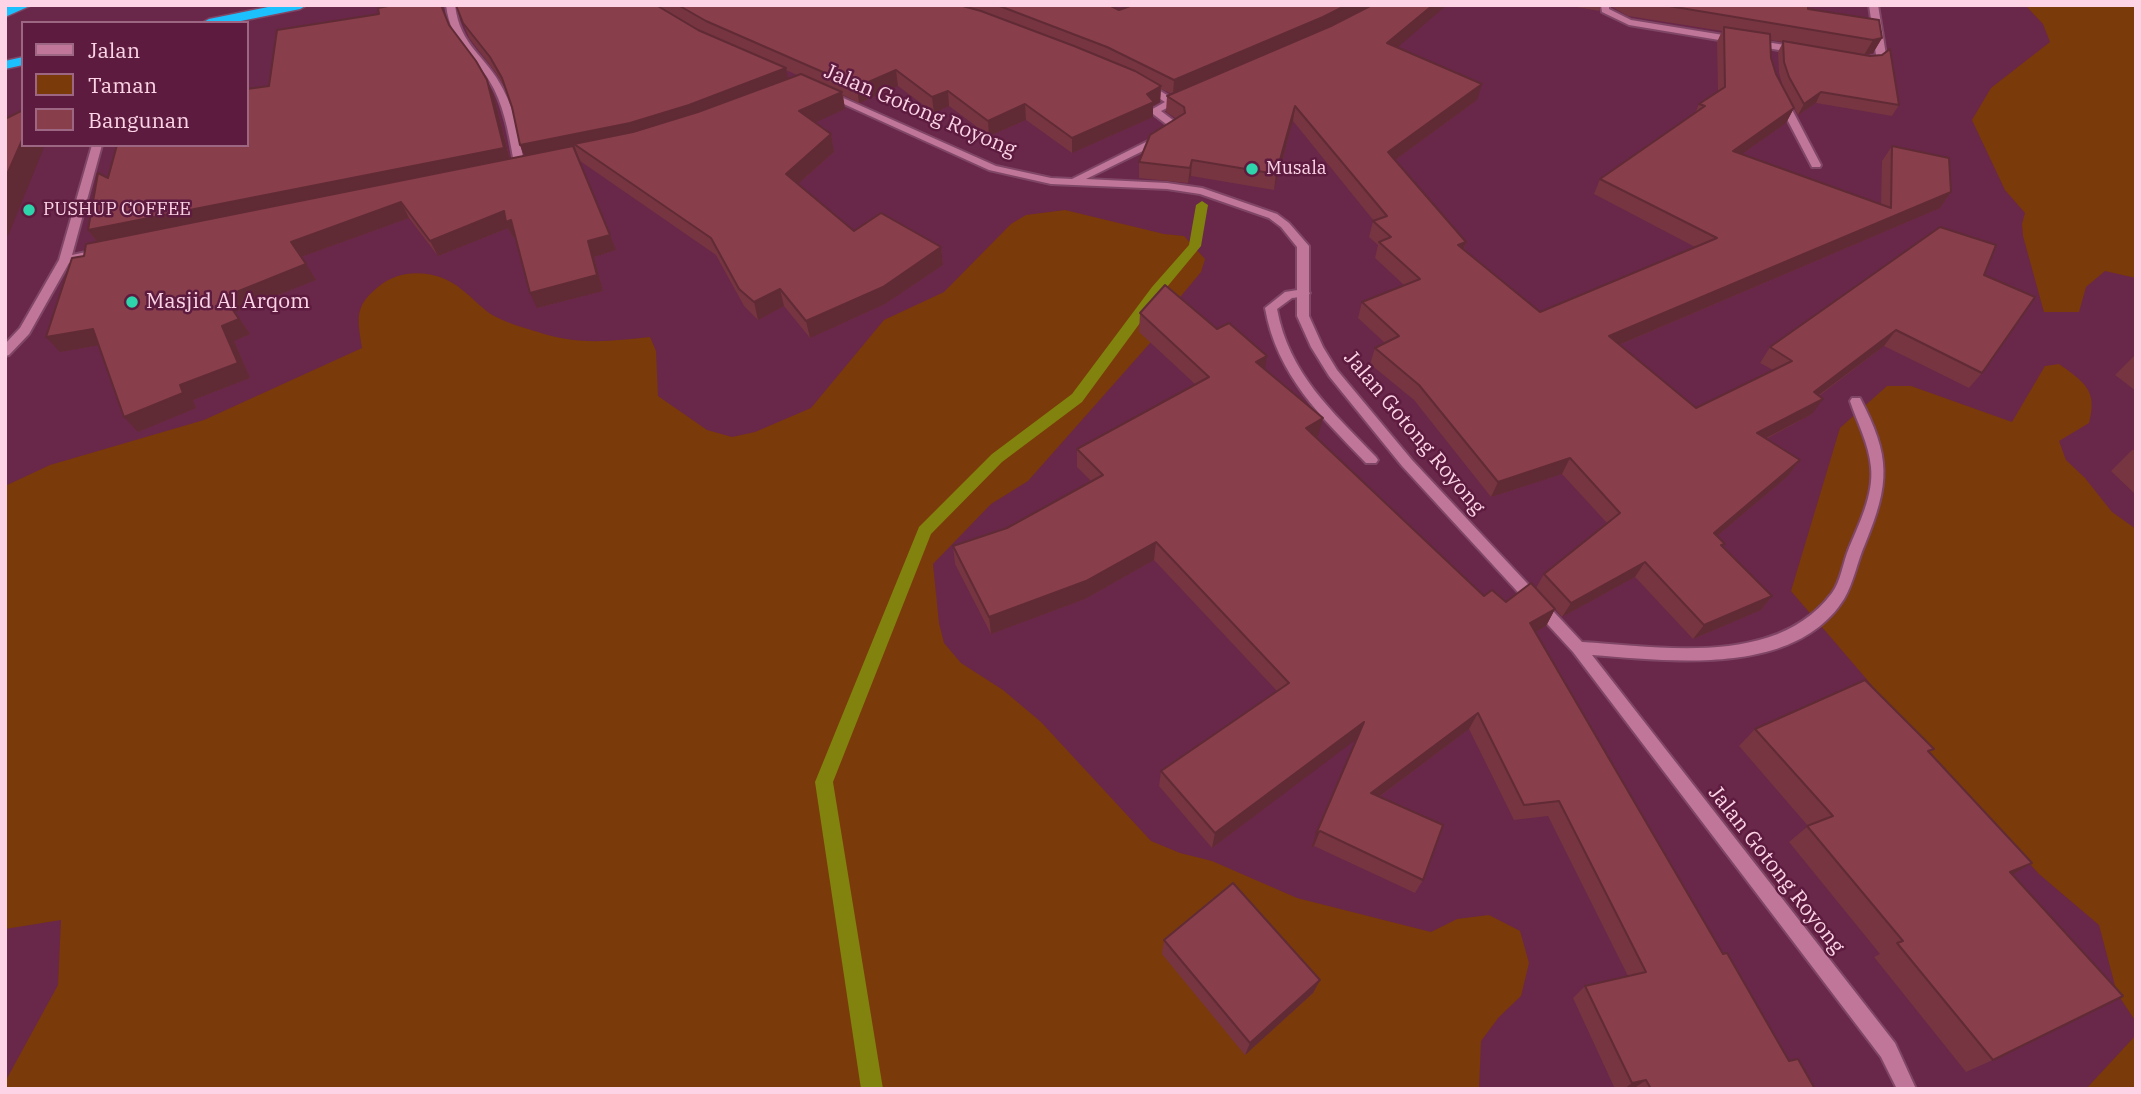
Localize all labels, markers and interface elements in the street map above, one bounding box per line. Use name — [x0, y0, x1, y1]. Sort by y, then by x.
legend — [21, 21, 248, 147]
text: Jalan — [88, 36, 140, 64]
street label: Jalan Gotong Royong — [820, 59, 1020, 163]
text: Taman — [88, 71, 157, 99]
text: Bangunan — [88, 106, 190, 134]
place label: Musala — [1266, 158, 1327, 180]
marker: Musala — [1244, 161, 1260, 177]
place label: PUSHUP COFFEE — [43, 199, 191, 221]
marker: PUSHUP COFFEE — [21, 202, 37, 218]
place label: Masjid Al Arqom — [146, 289, 310, 315]
marker: Masjid Al Arqom — [124, 294, 140, 310]
street label: Jalan Gotong Royong — [1338, 346, 1490, 520]
street label: Jalan Gotong Royong — [1703, 781, 1849, 959]

